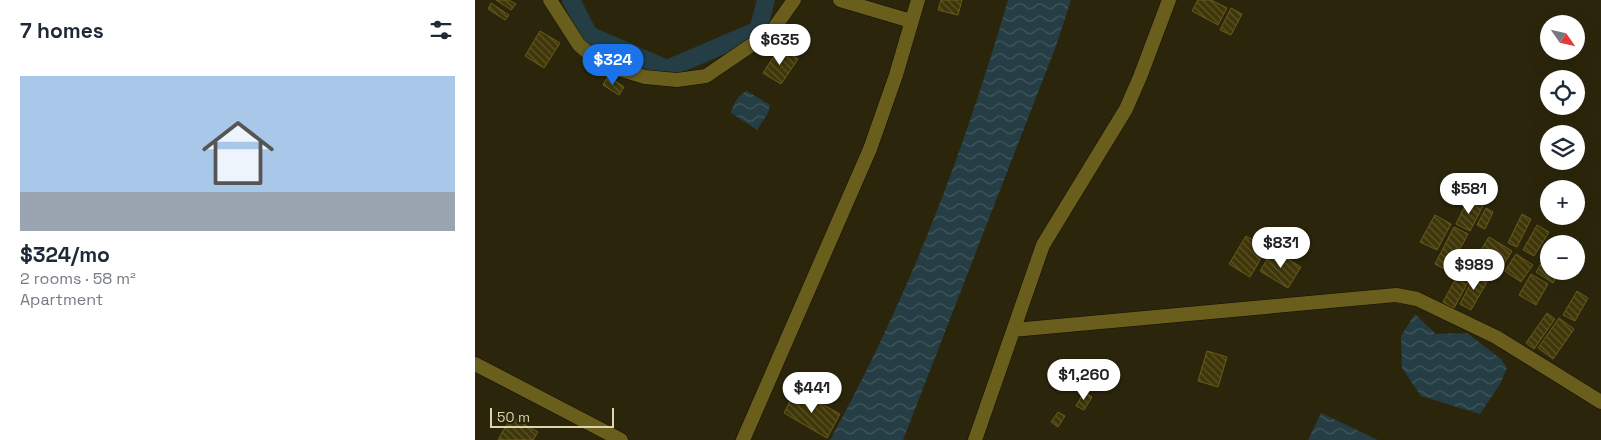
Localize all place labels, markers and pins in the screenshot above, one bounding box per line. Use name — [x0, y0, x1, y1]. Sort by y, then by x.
pin: $635 — [750, 23, 810, 66]
pin: $324 — [583, 44, 643, 86]
pin: $581 — [1439, 172, 1499, 215]
pin: $831 — [1251, 226, 1311, 269]
pin: $989 — [1444, 248, 1504, 291]
pin: $1,260 — [1043, 358, 1125, 401]
pin: $441 — [782, 372, 842, 414]

